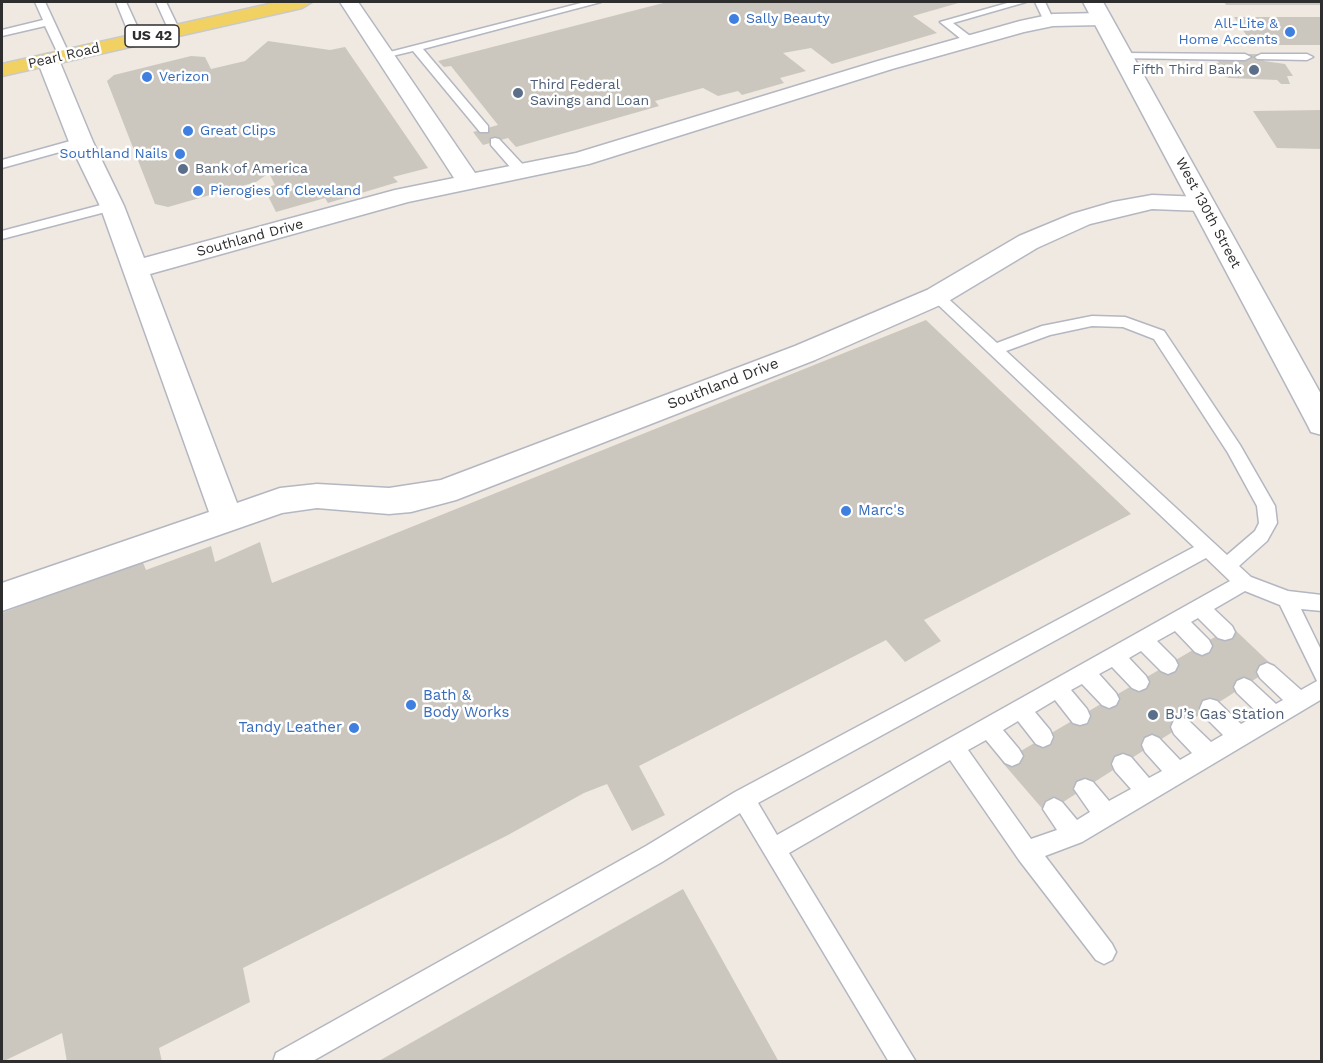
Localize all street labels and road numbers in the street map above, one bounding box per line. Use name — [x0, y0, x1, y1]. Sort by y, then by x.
road number: US 42 — [125, 25, 179, 47]
street label: Pearl Road — [26, 40, 102, 72]
street label: West 130th Street — [1172, 155, 1244, 271]
street label: Southland Drive — [195, 216, 305, 260]
street label: Southland Drive — [665, 355, 781, 413]

